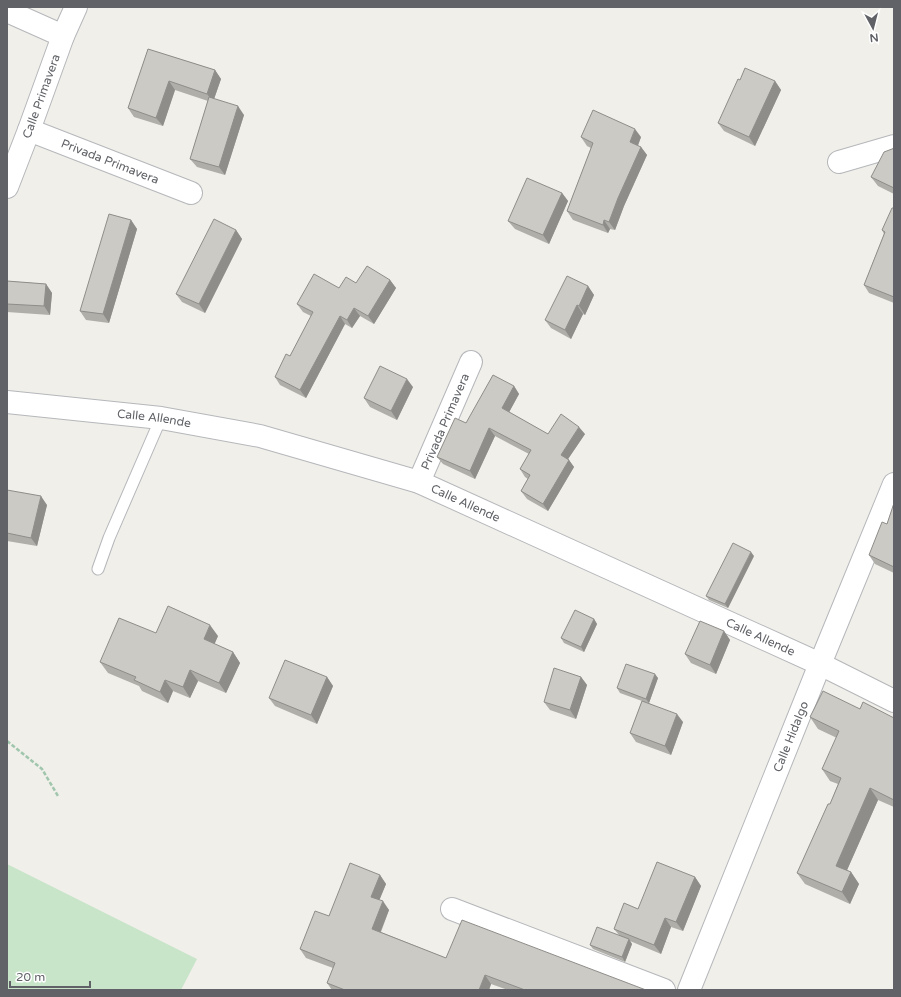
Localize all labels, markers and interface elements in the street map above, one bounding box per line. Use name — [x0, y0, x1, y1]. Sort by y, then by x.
north arrow — [853, 8, 893, 48]
text: N — [869, 30, 879, 44]
street label: Calle Primavera — [19, 52, 63, 140]
street label: Privada Primavera — [59, 136, 161, 187]
street label: Privada Primavera — [418, 371, 472, 472]
street label: Calle Allende — [116, 406, 192, 430]
street label: Calle Allende — [429, 481, 502, 525]
street label: Calle Allende — [724, 615, 797, 659]
street label: Calle Hidalgo — [770, 699, 811, 774]
scale bar — [10, 963, 90, 989]
text: 20 m — [16, 970, 45, 984]

